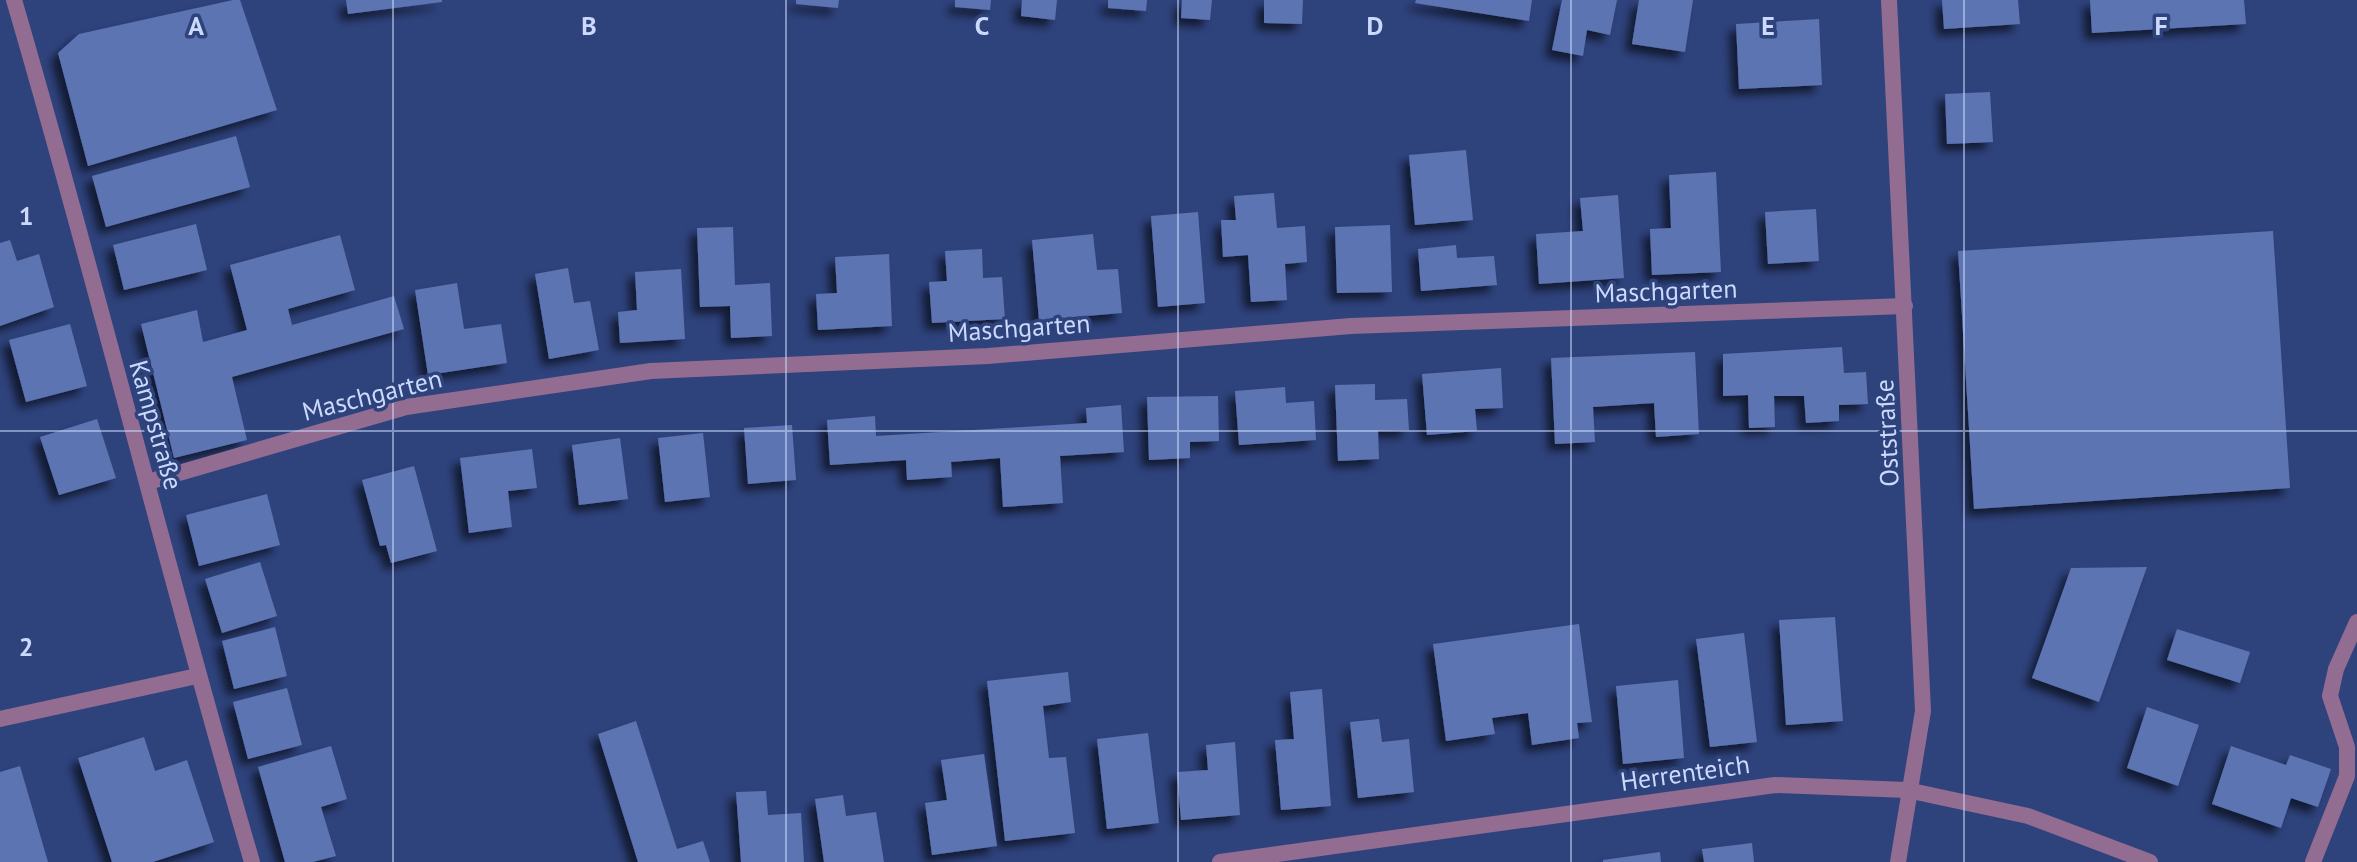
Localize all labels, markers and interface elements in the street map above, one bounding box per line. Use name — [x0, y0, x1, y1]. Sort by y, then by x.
text: A — [188, 9, 204, 42]
text: B — [581, 9, 597, 42]
text: C — [975, 9, 989, 42]
text: D — [1367, 9, 1383, 42]
text: E — [1761, 9, 1775, 42]
text: F — [2154, 9, 2168, 42]
text: 1 — [19, 199, 33, 232]
street label: Maschgarten — [1594, 272, 1738, 309]
street label: Maschgarten — [947, 306, 1091, 349]
street label: Kampstraße — [122, 356, 191, 493]
street label: Maschgarten — [299, 361, 445, 428]
street label: Oststraße — [1867, 378, 1906, 488]
text: 2 — [19, 630, 33, 663]
street label: Herrenteich — [1618, 747, 1752, 798]

